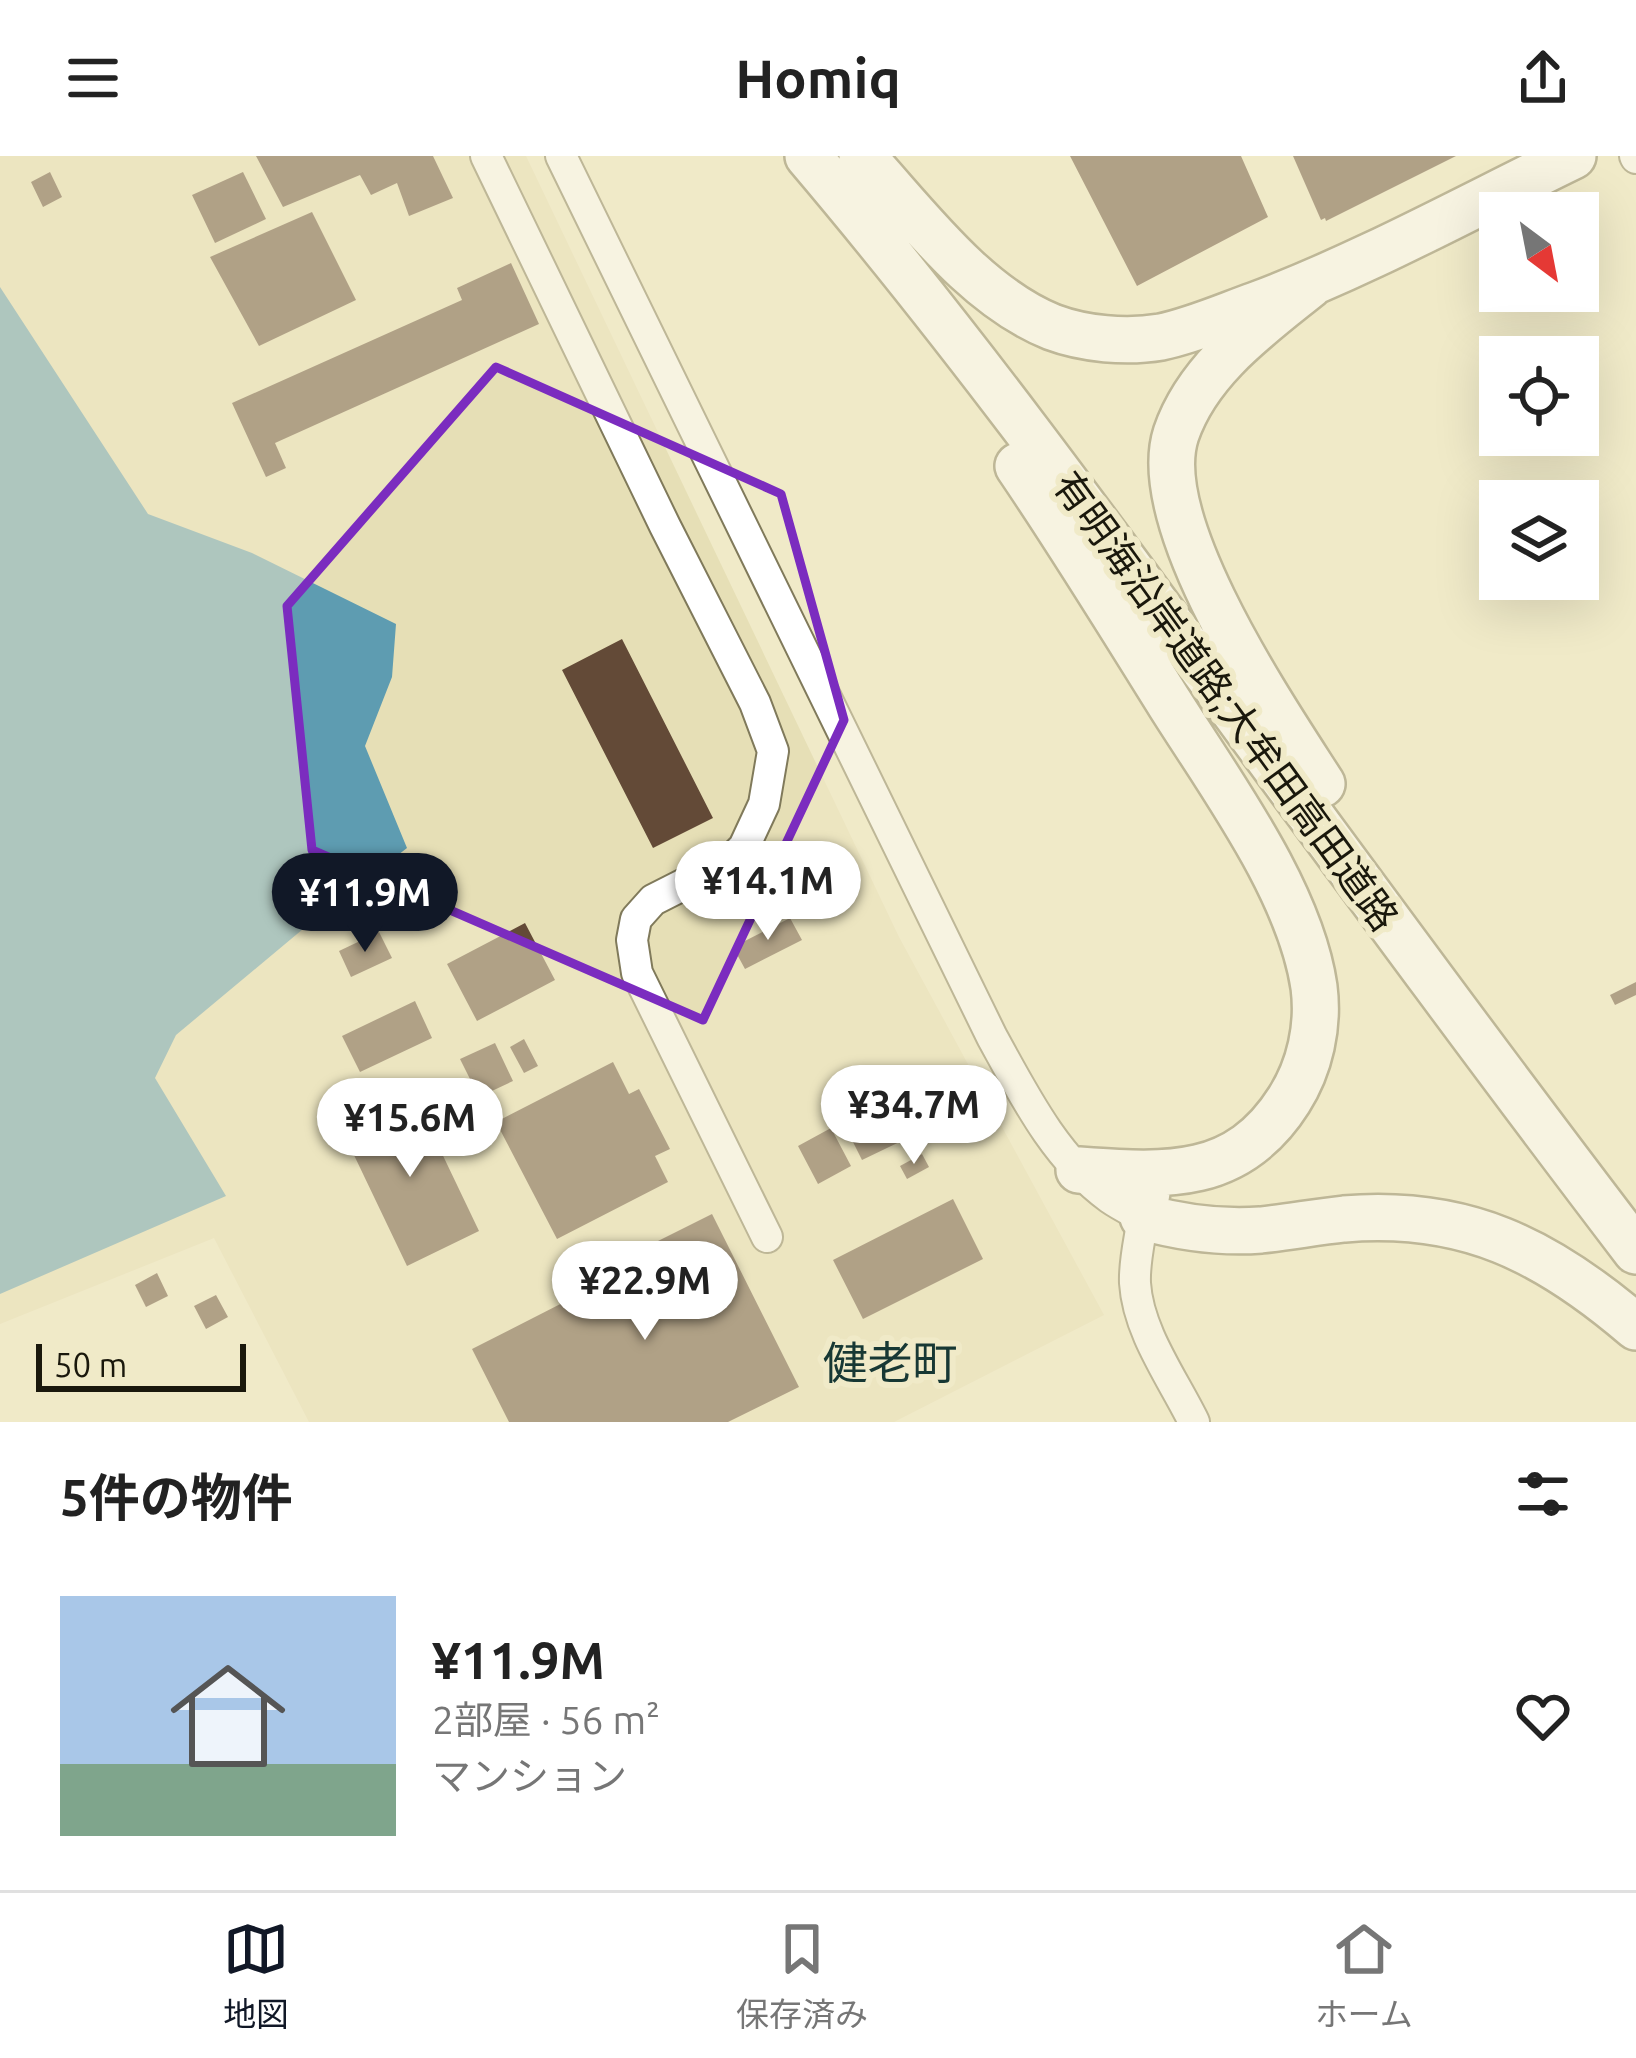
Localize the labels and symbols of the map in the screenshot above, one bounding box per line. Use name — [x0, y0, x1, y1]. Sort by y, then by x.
north arrow — [1479, 192, 1599, 312]
street label: 有明海沿岸道路;大牟田高田道路 — [1046, 463, 1407, 938]
pin: ¥14.1M — [670, 841, 866, 943]
pin: ¥11.9M — [267, 853, 463, 955]
pin: ¥34.7M — [816, 1065, 1012, 1167]
pin: ¥15.6M — [312, 1078, 508, 1180]
pin: ¥22.9M — [547, 1241, 743, 1343]
district label: 健老町 — [822, 1337, 958, 1388]
scale bar — [36, 1338, 246, 1391]

